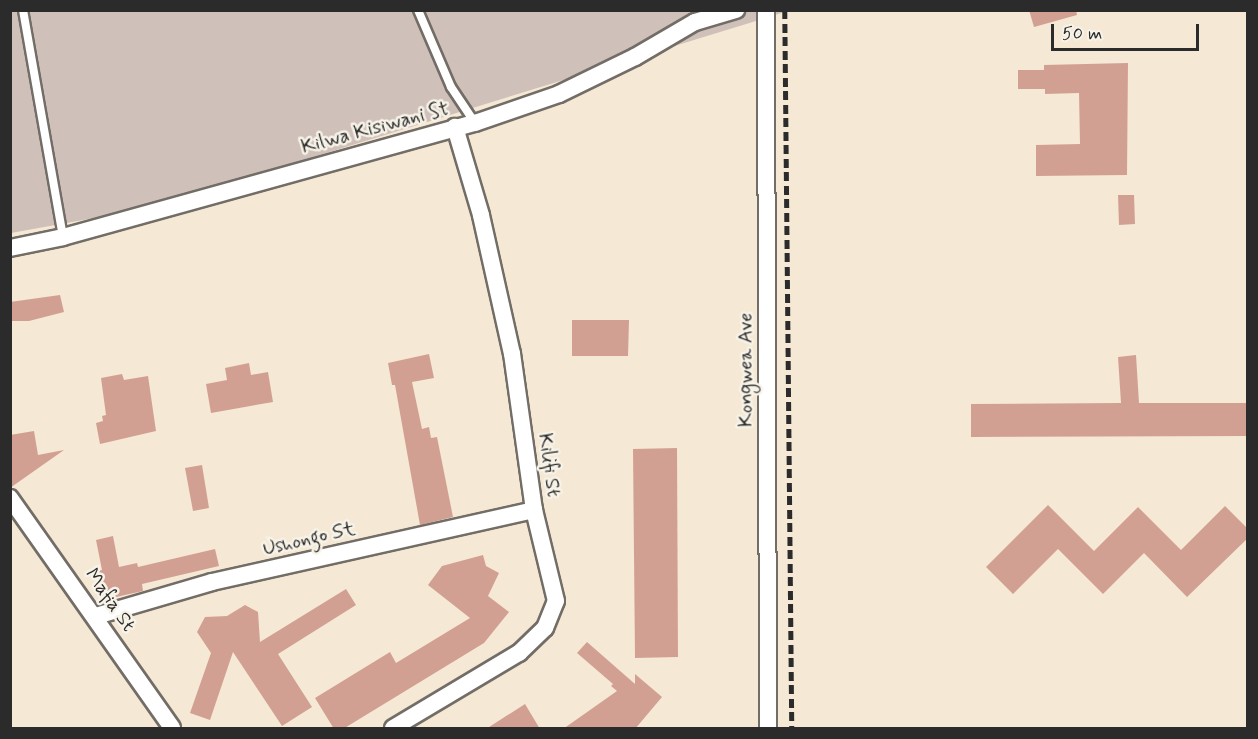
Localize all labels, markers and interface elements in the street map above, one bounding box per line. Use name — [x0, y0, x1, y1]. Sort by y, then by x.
scale bar — [1054, 12, 1202, 50]
text: 50 m — [1062, 22, 1102, 46]
street label: Kilwa Kisiwani St — [298, 97, 452, 159]
street label: Kongwea Ave — [734, 313, 758, 427]
street label: Kilifi St — [533, 432, 565, 498]
street label: Ushongo St — [263, 517, 355, 561]
street label: Mafia St — [80, 564, 140, 636]

